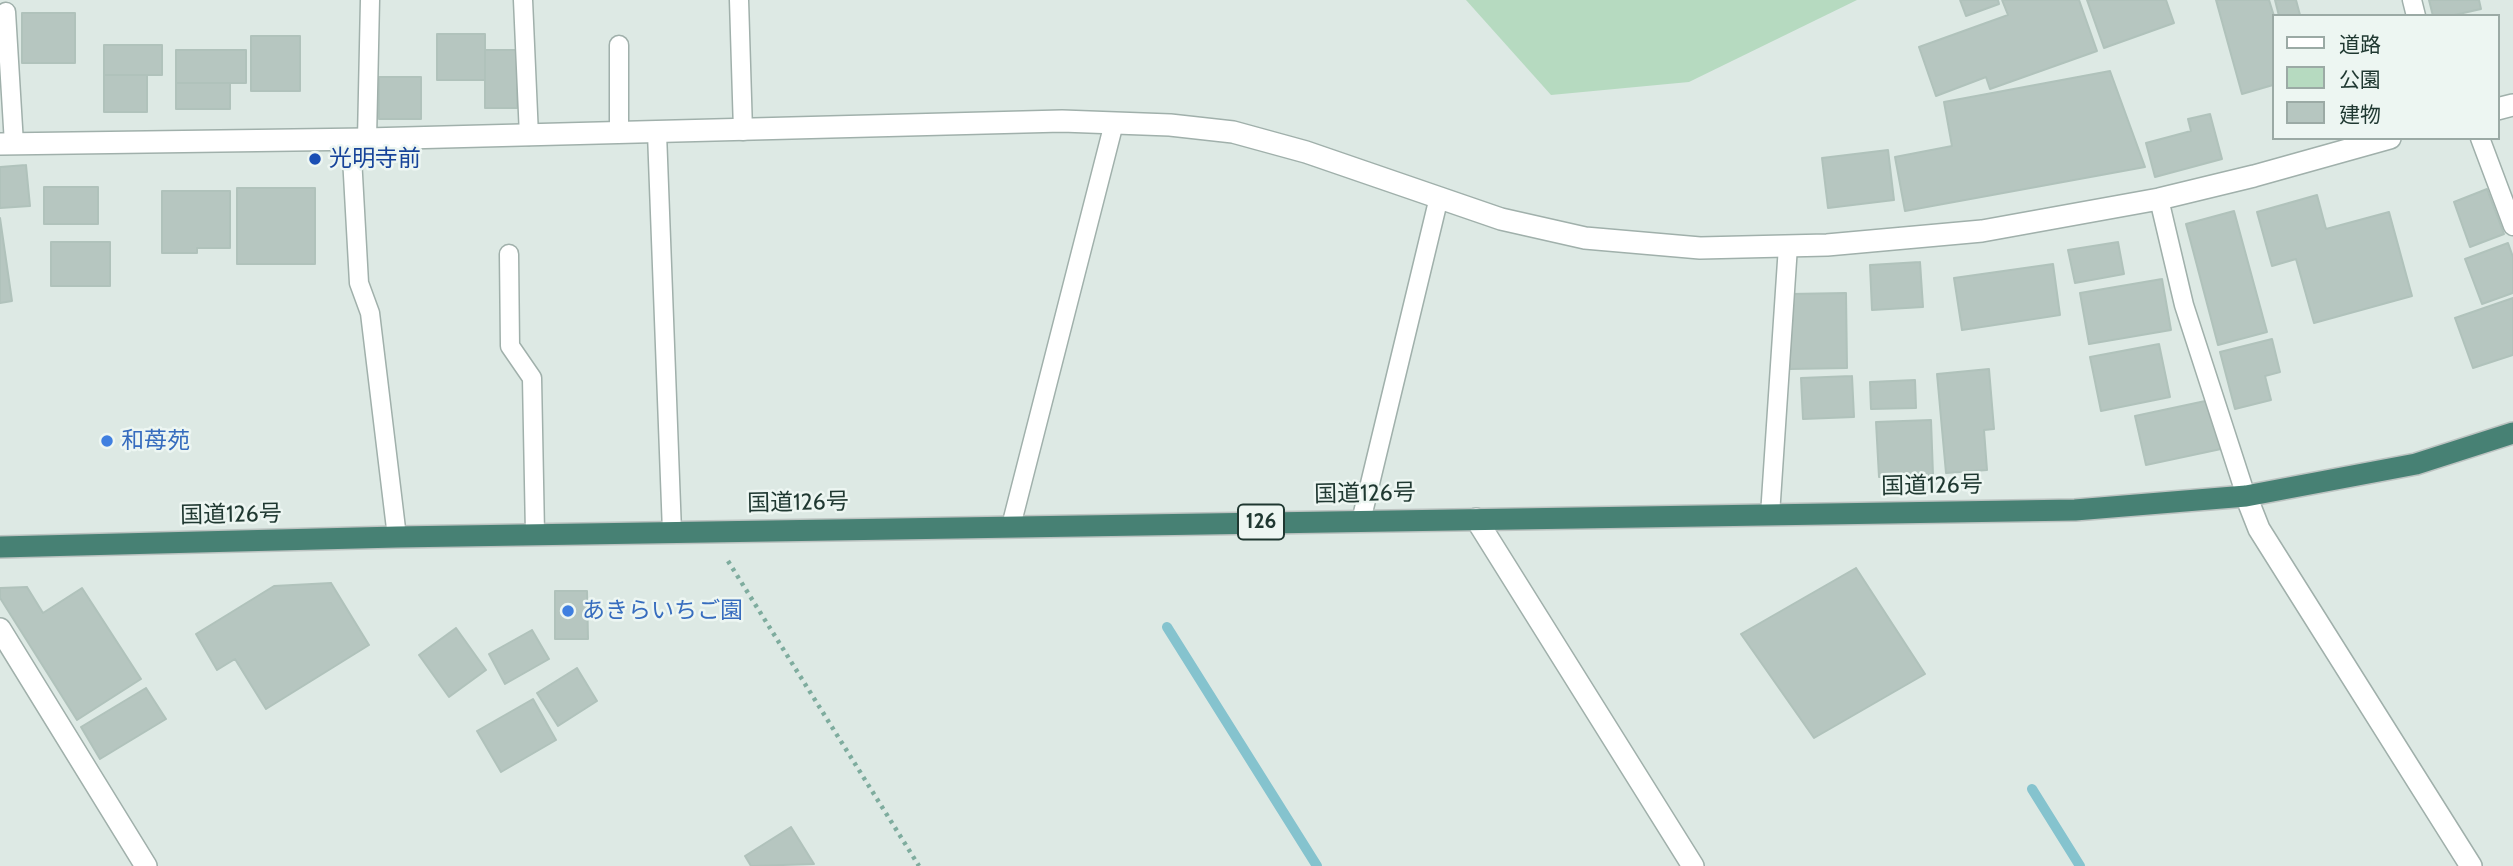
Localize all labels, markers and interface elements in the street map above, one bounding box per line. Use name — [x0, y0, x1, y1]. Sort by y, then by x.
legend — [2272, 14, 2499, 140]
text: 道路 — [2339, 32, 2381, 57]
text: 公園 — [2339, 67, 2381, 92]
text: 建物 — [2339, 102, 2381, 127]
place label: 光明寺前 — [329, 145, 421, 173]
marker: 光明寺前 — [307, 151, 323, 167]
place label: 和苺苑 — [121, 427, 190, 455]
marker: 和苺苑 — [99, 433, 115, 449]
street label: 国道126号 — [1881, 471, 1983, 501]
street label: 国道126号 — [1314, 479, 1416, 509]
street label: 国道126号 — [747, 488, 849, 518]
street label: 国道126号 — [180, 500, 282, 530]
road number: 126 — [1238, 504, 1284, 540]
place label: あきらいちご園 — [582, 597, 743, 625]
marker: あきらいちご園 — [560, 603, 576, 619]

